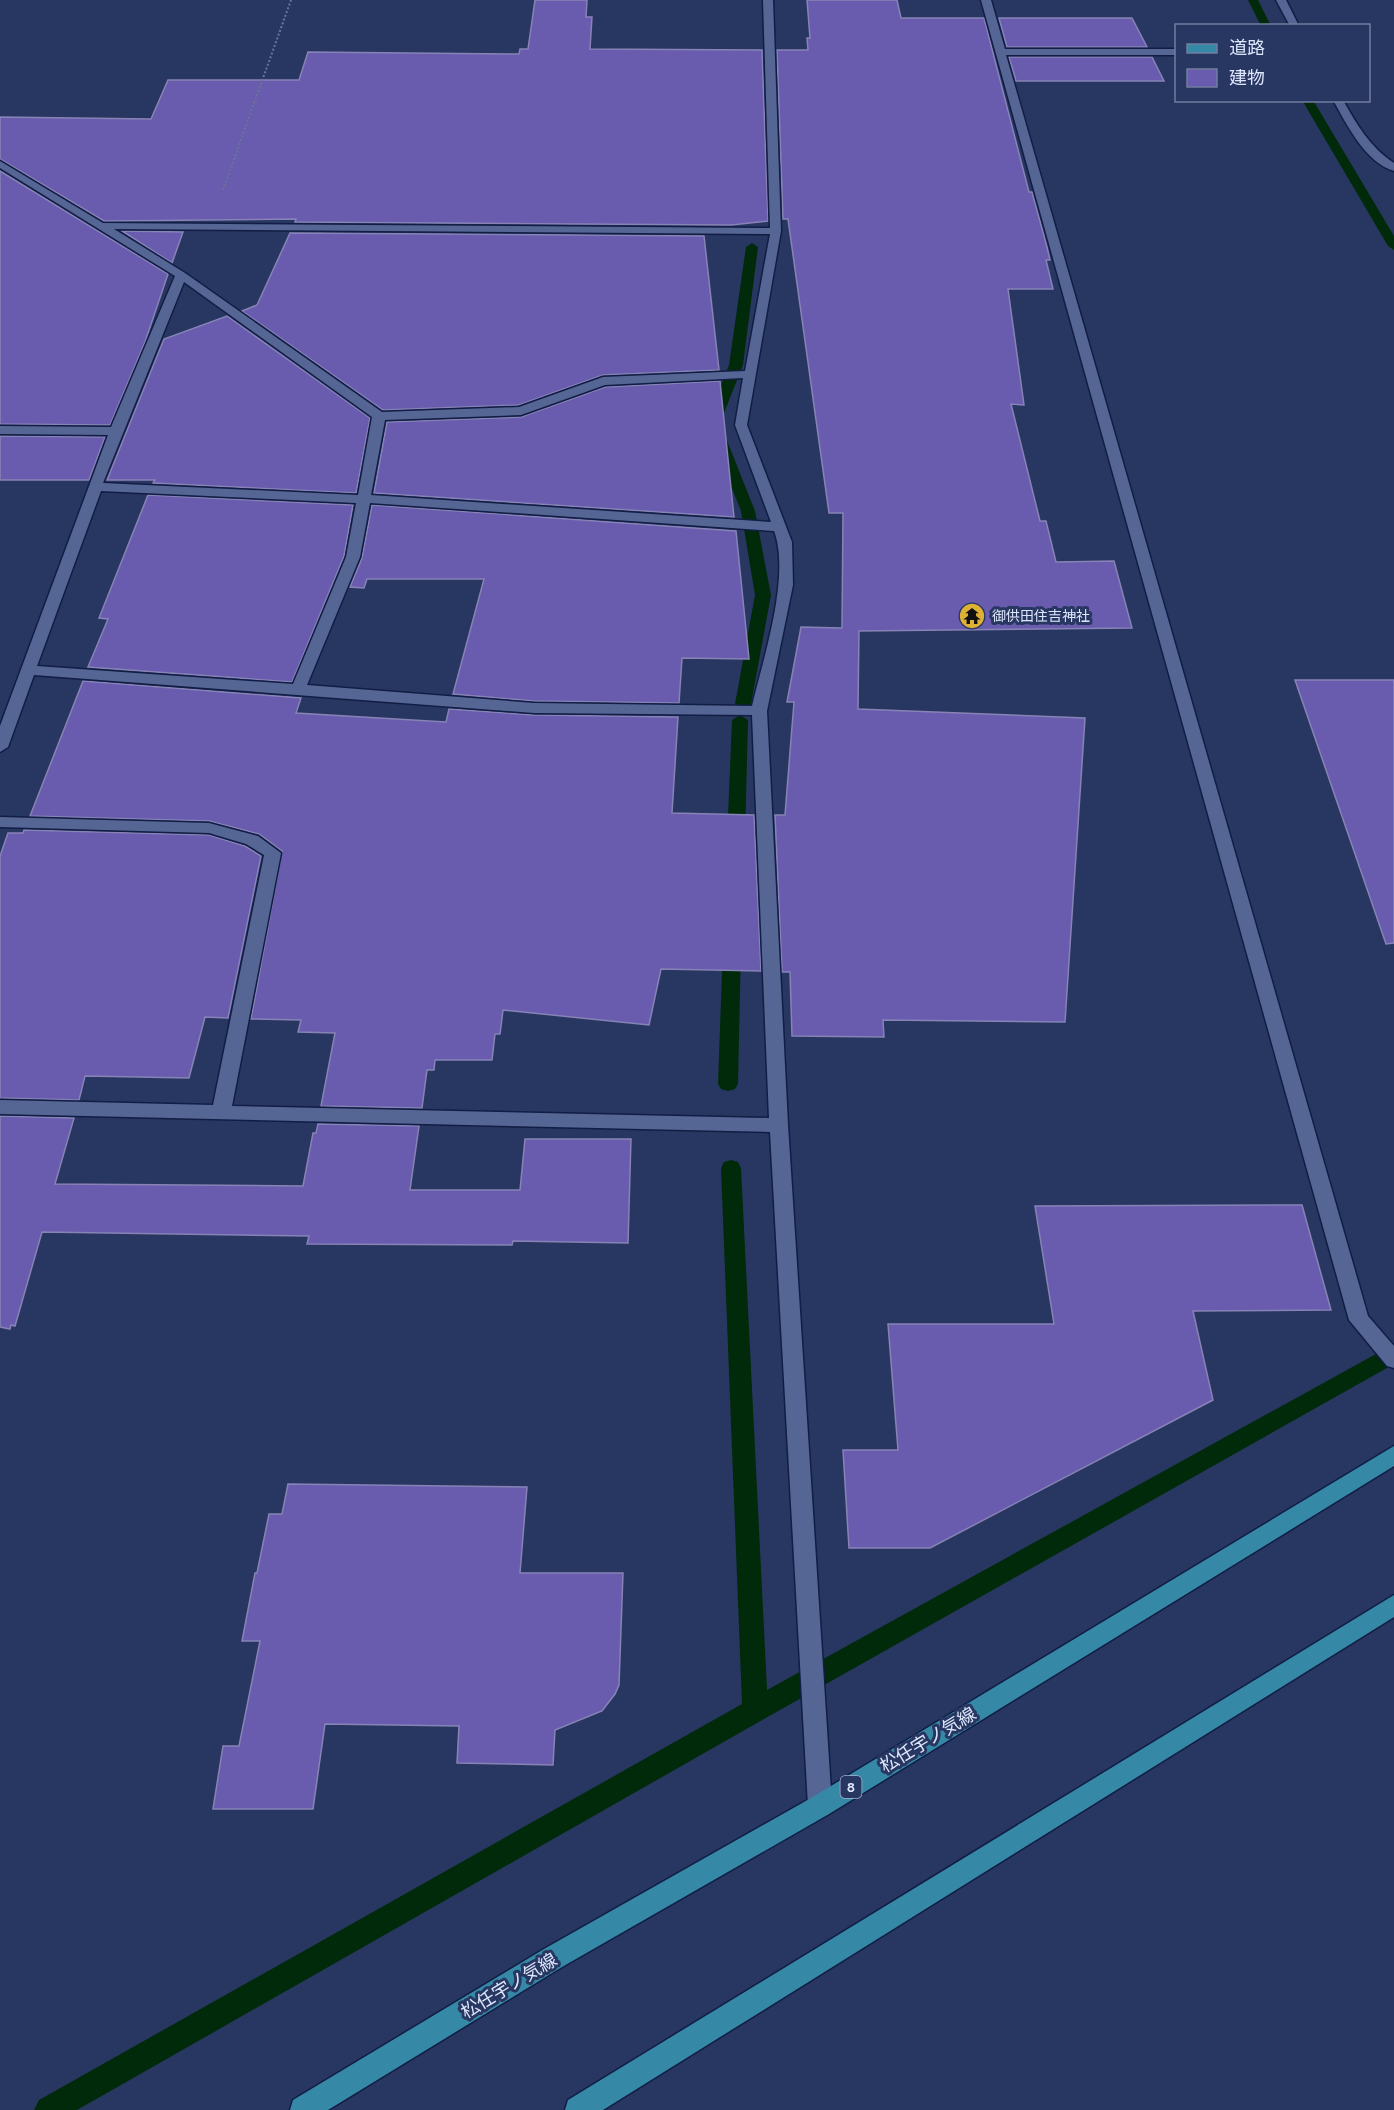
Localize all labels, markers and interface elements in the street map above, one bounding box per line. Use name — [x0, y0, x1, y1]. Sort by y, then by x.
legend — [1175, 24, 1370, 102]
text: 道路 — [1229, 38, 1265, 61]
text: 建物 — [1229, 68, 1265, 91]
temple icon: 御供田住吉神社 — [957, 601, 987, 631]
place label: 御供田住吉神社 — [992, 608, 1090, 626]
street label: 松任宇ノ気線 — [877, 1704, 981, 1779]
road number: 8 — [840, 1776, 862, 1798]
street label: 松任宇ノ気線 — [458, 1950, 562, 2025]

